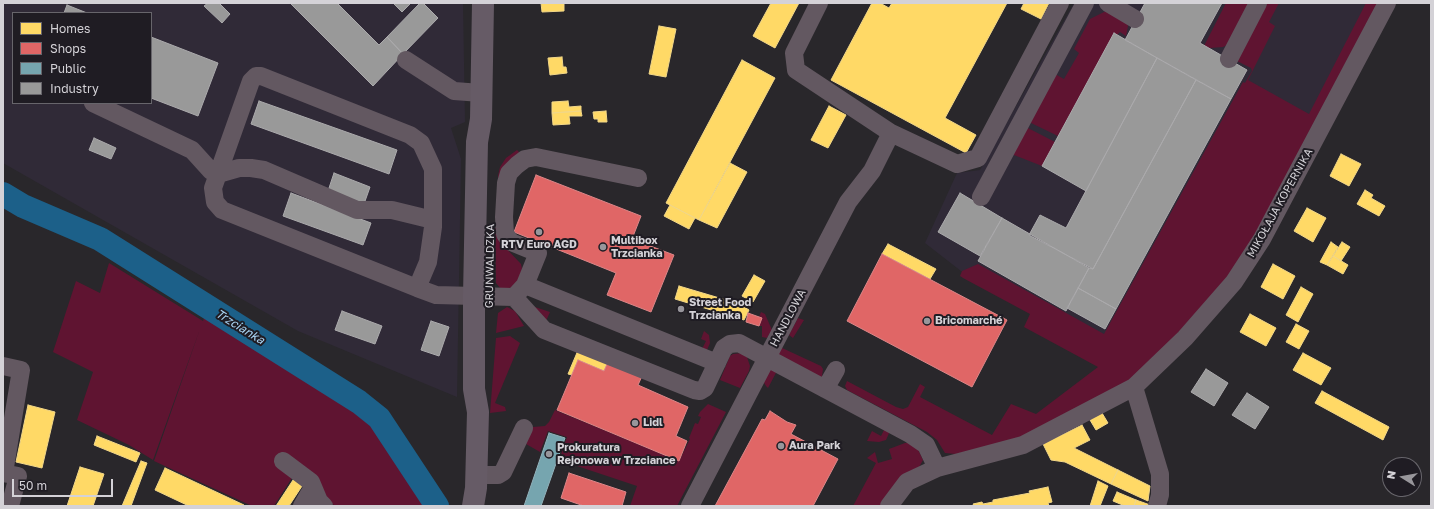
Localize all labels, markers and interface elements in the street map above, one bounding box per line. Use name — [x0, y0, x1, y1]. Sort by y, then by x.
legend — [12, 12, 152, 104]
text: Homes — [50, 21, 90, 36]
text: Shops — [50, 41, 86, 56]
text: Public — [50, 61, 86, 76]
text: Industry — [50, 81, 99, 96]
street label: MIKOŁAJA KOPERNIKA — [1245, 146, 1315, 260]
street label: GRUNWALDZKA — [483, 224, 497, 308]
marker: RTV Euro AGD — [534, 227, 544, 237]
place label: Multibox Trzcianka — [611, 234, 663, 260]
place label: RTV Euro AGD — [501, 238, 577, 252]
marker: Multibox Trzcianka — [598, 242, 608, 252]
street label: HANDLOWA — [767, 287, 809, 349]
place label: Street Food Trzcianka — [689, 296, 751, 322]
marker: Street Food Trzcianka — [676, 304, 686, 314]
water label: Trzcianka — [213, 306, 267, 348]
place label: Bricomarché — [935, 314, 1003, 328]
marker: Bricomarché — [922, 316, 932, 326]
place label: Lidl — [643, 416, 663, 430]
marker: Lidl — [630, 418, 640, 428]
place label: Aura Park — [789, 439, 841, 453]
place label: Prokuratura Rejonowa w Trzciance — [557, 441, 675, 467]
marker: Aura Park — [776, 441, 786, 451]
marker: Prokuratura Rejonowa w Trzciance — [544, 449, 554, 459]
north arrow — [1382, 457, 1422, 497]
text: N — [1384, 469, 1398, 480]
scale bar — [14, 471, 115, 497]
text: 50 m — [19, 478, 47, 493]

